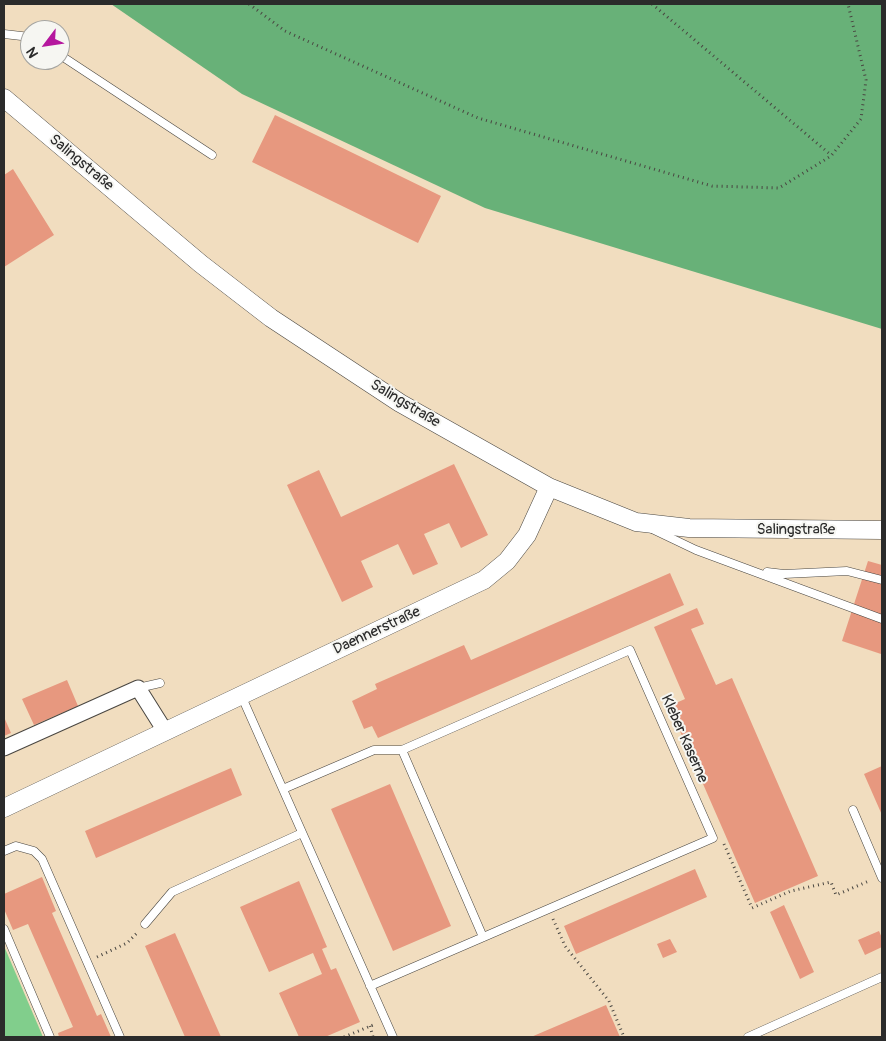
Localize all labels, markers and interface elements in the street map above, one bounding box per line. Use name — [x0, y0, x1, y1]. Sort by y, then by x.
north arrow — [20, 20, 70, 70]
text: N — [23, 44, 42, 61]
street label: Salingstraße — [45, 131, 117, 195]
street label: Salingstraße — [367, 376, 443, 432]
street label: Salingstraße — [757, 521, 835, 539]
street label: Daennerstraße — [331, 603, 423, 659]
street label: Kleber Kaserne — [657, 692, 711, 786]

